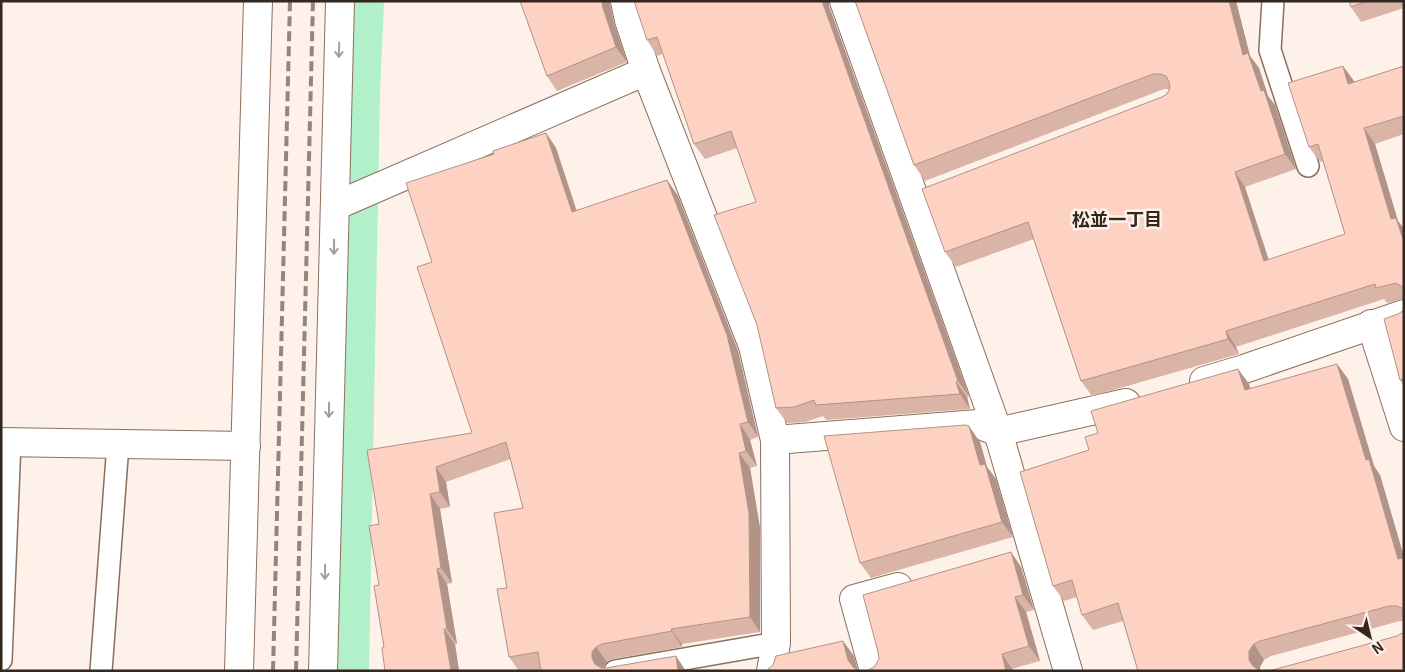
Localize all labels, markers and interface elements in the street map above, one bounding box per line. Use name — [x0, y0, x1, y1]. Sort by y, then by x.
one-way arrow — [334, 42, 343, 58]
district label: 松並一丁目 — [1072, 205, 1162, 231]
one-way arrow — [329, 239, 338, 255]
one-way arrow — [325, 402, 334, 418]
one-way arrow — [320, 564, 330, 580]
north arrow — [1345, 612, 1395, 662]
text: N — [1368, 637, 1388, 660]

